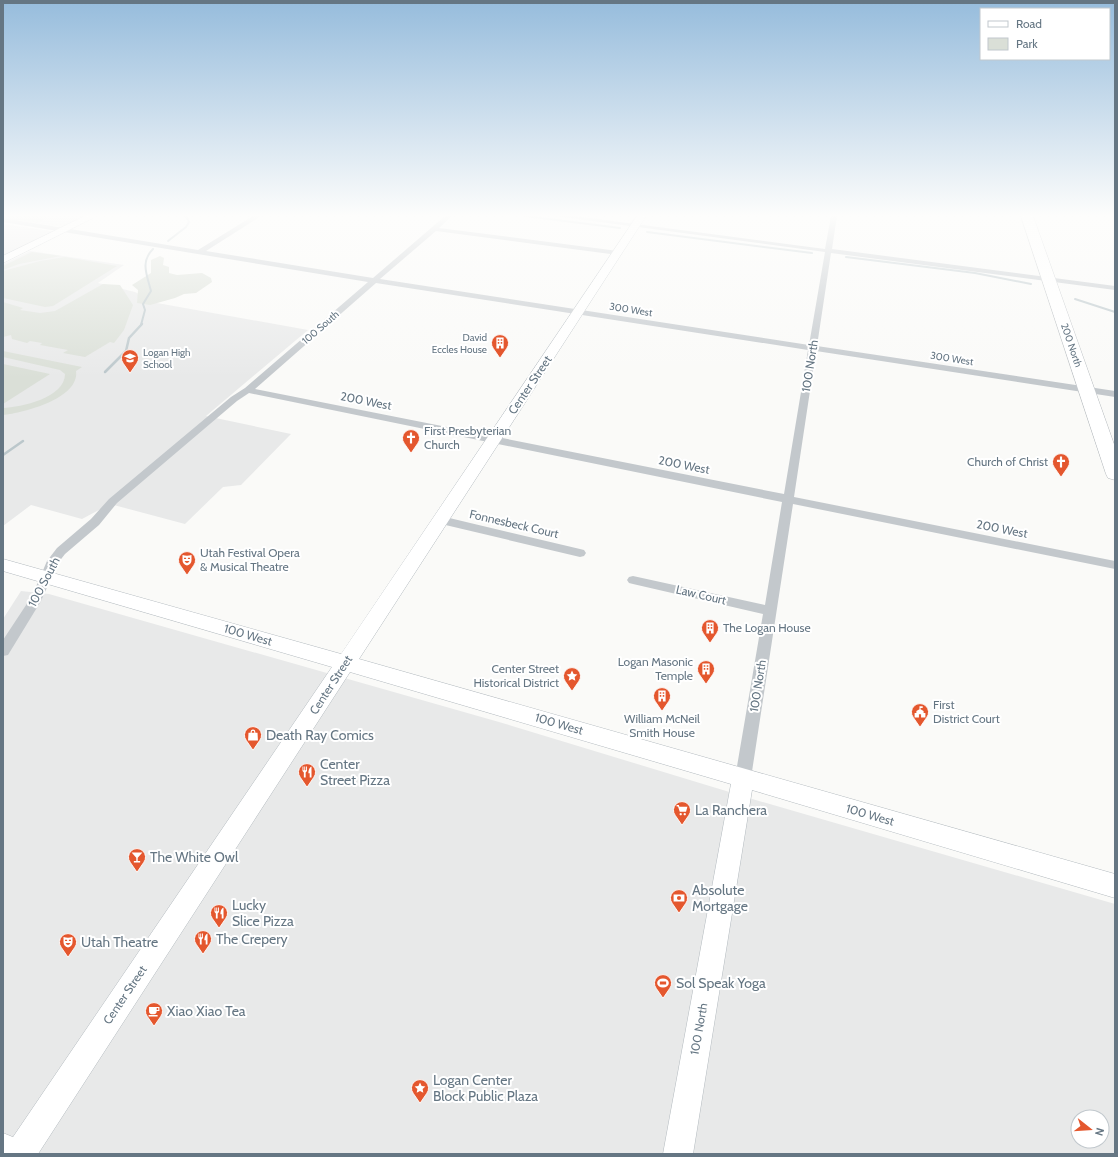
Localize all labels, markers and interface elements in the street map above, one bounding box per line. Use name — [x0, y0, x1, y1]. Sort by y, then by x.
legend — [980, 8, 1110, 60]
text: Road — [1016, 16, 1042, 31]
text: Park — [1016, 36, 1038, 51]
street label: 300 West — [609, 300, 654, 319]
street label: 100 South — [299, 308, 342, 347]
street label: 200 North — [1058, 321, 1085, 369]
place label: David Eccles House — [432, 331, 487, 356]
building icon: David Eccles House — [490, 333, 510, 358]
street label: 100 North — [798, 339, 821, 393]
place label: Logan High School — [143, 346, 191, 371]
school or university icon: Logan High School — [120, 348, 140, 373]
street label: 300 West — [930, 349, 975, 368]
street label: Center Street — [505, 353, 555, 417]
street label: 200 West — [339, 388, 393, 413]
place label: First Presbyterian Church — [424, 423, 512, 452]
church icon: First Presbyterian Church — [401, 428, 421, 453]
street label: 200 West — [657, 452, 711, 477]
church icon: Church of Christ — [1051, 452, 1071, 477]
place label: Church of Christ — [967, 454, 1048, 469]
street label: Fonnesbeck Court — [468, 506, 560, 541]
street label: 200 West — [975, 516, 1029, 541]
place label: Utah Festival Opera & Musical Theatre — [200, 545, 300, 574]
theatre icon: Utah Festival Opera & Musical Theatre — [177, 550, 197, 575]
street label: 100 South — [24, 554, 63, 609]
street label: Law Court — [675, 581, 728, 608]
building icon: The Logan House — [700, 618, 720, 643]
place label: The Logan House — [723, 620, 811, 635]
street label: 100 West — [222, 621, 274, 649]
street label: Center Street — [306, 652, 355, 717]
place label: Logan Masonic Temple — [618, 654, 694, 683]
building icon: Logan Masonic Temple — [696, 659, 716, 684]
street label: 100 North — [746, 659, 769, 713]
place label: Center Street Historical District — [473, 661, 559, 690]
place icon: Center Street Historical District — [562, 666, 582, 691]
building icon: William McNeil Smith House — [652, 686, 672, 711]
place label: First District Court — [933, 697, 1000, 726]
public building icon: First District Court — [910, 702, 930, 727]
street label: 100 West — [533, 710, 585, 738]
place label: William McNeil Smith House — [624, 711, 700, 740]
shop icon: Death Ray Comics — [243, 725, 263, 750]
place label: Death Ray Comics — [266, 726, 374, 744]
place label: Center Street Pizza — [320, 755, 390, 789]
restaurant icon: Center Street Pizza — [297, 762, 317, 787]
supermarket icon: La Ranchera — [672, 800, 692, 825]
place label: La Ranchera — [695, 801, 767, 819]
street label: 100 West — [844, 801, 896, 829]
bar icon: The White Owl — [127, 847, 147, 872]
place label: The White Owl — [150, 848, 239, 866]
place label: Absolute Mortgage — [692, 881, 748, 915]
bank icon: Absolute Mortgage — [669, 888, 689, 913]
place label: Lucky Slice Pizza — [232, 896, 294, 930]
restaurant icon: Lucky Slice Pizza — [209, 903, 229, 928]
restaurant icon: The Crepery — [193, 929, 213, 954]
place label: The Crepery — [216, 930, 288, 948]
theatre icon: Utah Theatre — [58, 932, 78, 957]
place label: Utah Theatre — [81, 933, 158, 951]
street label: Center Street — [100, 963, 150, 1027]
sports icon: Sol Speak Yoga — [653, 973, 673, 998]
place label: Sol Speak Yoga — [676, 974, 766, 992]
cafe icon: Xiao Xiao Tea — [144, 1001, 164, 1026]
place label: Xiao Xiao Tea — [167, 1002, 246, 1020]
street label: 100 North — [687, 1002, 710, 1056]
place label: Logan Center Block Public Plaza — [433, 1071, 538, 1105]
place icon: Logan Center Block Public Plaza — [410, 1078, 430, 1103]
north arrow — [1070, 1109, 1110, 1149]
text: N — [1092, 1126, 1107, 1138]

